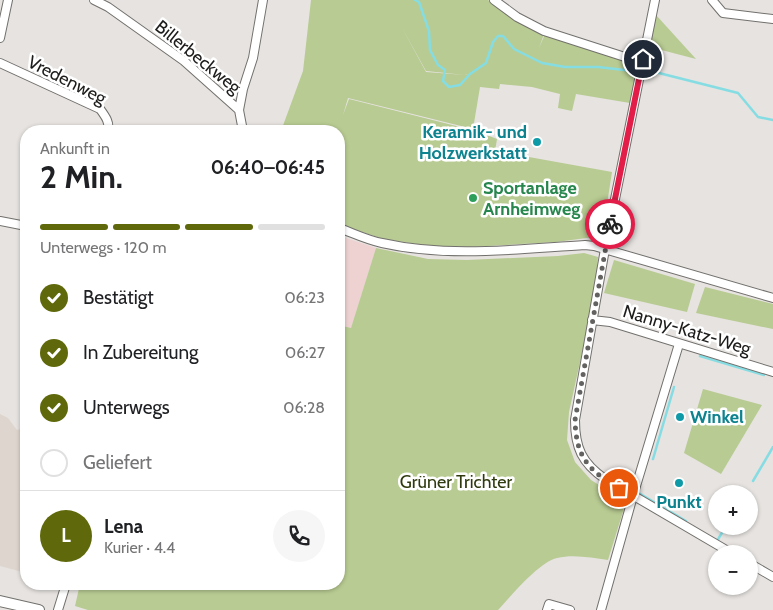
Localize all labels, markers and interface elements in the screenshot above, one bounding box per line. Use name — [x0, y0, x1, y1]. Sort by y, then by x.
street label: Billerbeckweg — [151, 16, 246, 99]
pin — [622, 38, 664, 80]
icon: home — [629, 45, 657, 73]
street label: Vredenweg — [24, 51, 111, 110]
place label: Keramik- und Holzwerkstatt — [419, 121, 527, 164]
marker: Keramik- und Holzwerkstatt — [531, 136, 543, 148]
text: Ankunft in — [40, 139, 110, 158]
text: 06:40–06:45 — [211, 156, 325, 179]
text: 2 Min. — [40, 157, 123, 196]
place label: Sportanlage Arnheimweg — [483, 177, 580, 220]
marker: Sportanlage Arnheimweg — [467, 192, 479, 204]
courier — [585, 199, 635, 249]
icon: bike — [596, 210, 624, 238]
text: Unterwegs · 120 m — [40, 238, 166, 257]
icon: check — [40, 284, 68, 312]
text: Bestätigt — [83, 286, 154, 309]
text: 06:23 — [284, 288, 325, 307]
street label: Nanny-Katz-Weg — [620, 300, 755, 360]
icon: check — [40, 339, 68, 367]
text: In Zubereitung — [83, 341, 199, 364]
text: 06:27 — [285, 343, 325, 362]
icon: check — [40, 394, 68, 422]
text: Unterwegs — [83, 396, 170, 419]
text: 06:28 — [283, 398, 325, 417]
place label: Winkel — [690, 406, 744, 428]
marker: Winkel — [674, 411, 686, 423]
text: Geliefert — [83, 451, 152, 474]
pin — [598, 467, 640, 509]
park label: Grüner Trichter — [400, 471, 512, 493]
icon: bag — [605, 474, 633, 502]
marker: Punkt — [673, 477, 685, 489]
map controls — [708, 485, 758, 595]
button: + — [708, 485, 758, 535]
place label: Punkt — [656, 491, 702, 513]
button: phone — [273, 510, 325, 562]
text: Lena — [104, 515, 143, 538]
text: L — [61, 524, 71, 547]
text: Kurier · 4.4 — [104, 538, 175, 557]
button: − — [708, 545, 758, 595]

